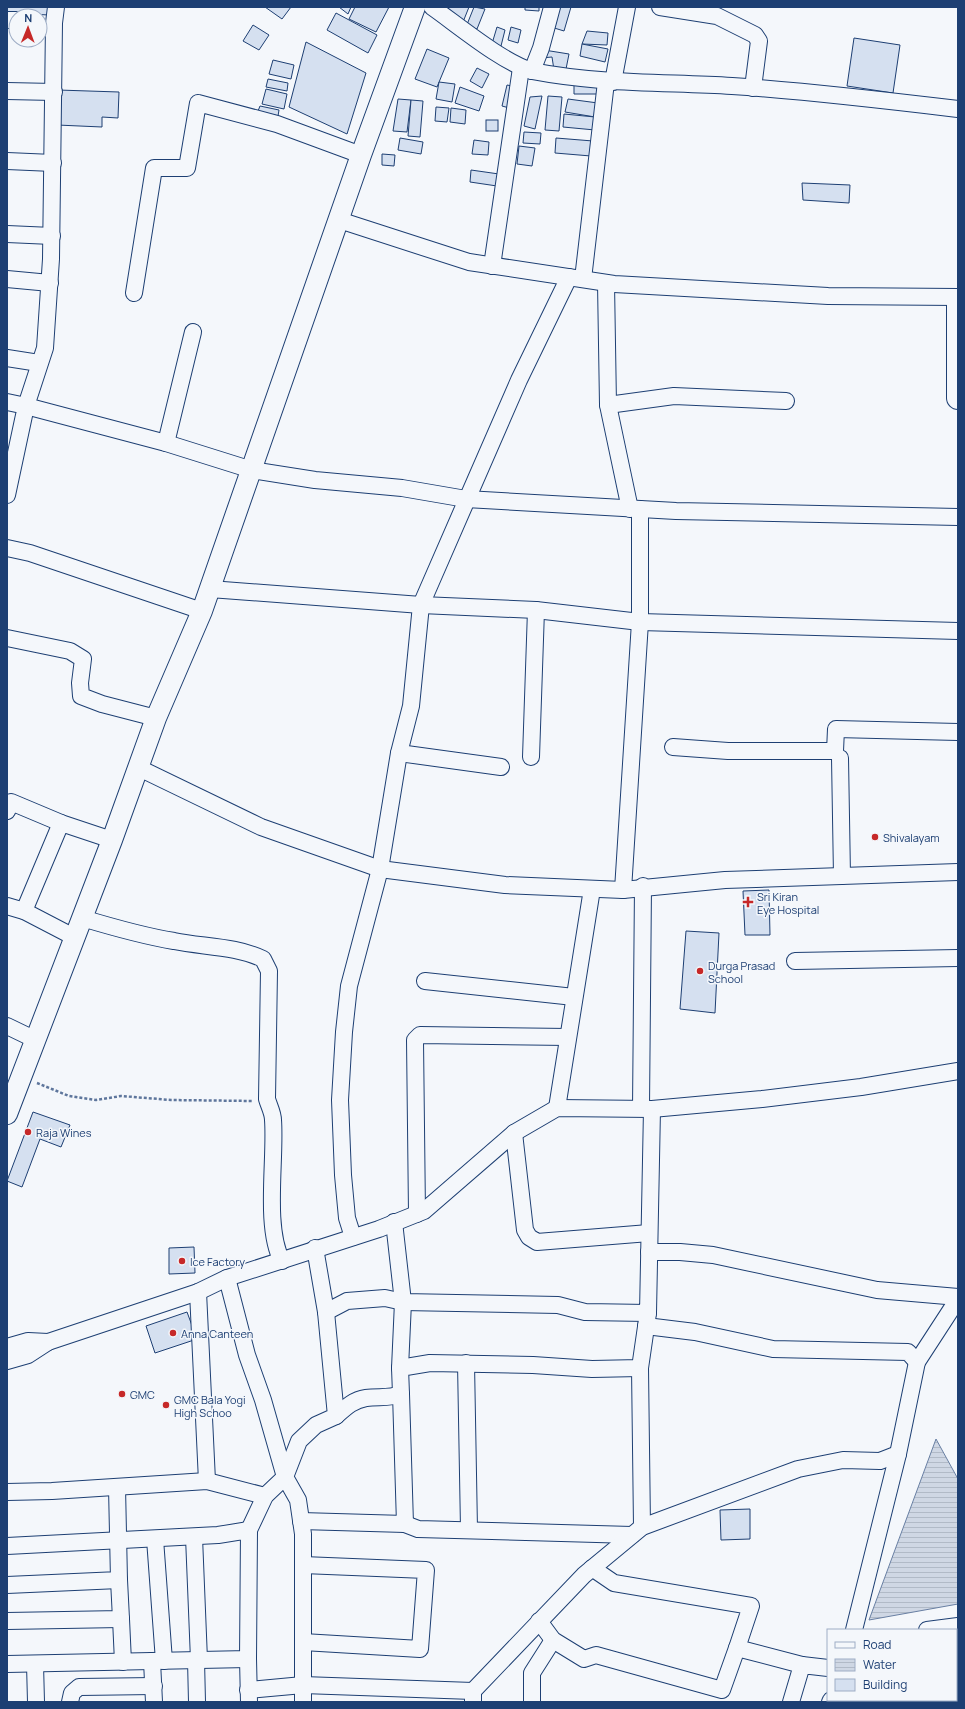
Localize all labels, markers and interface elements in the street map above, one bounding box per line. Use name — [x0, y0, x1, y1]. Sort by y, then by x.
north arrow — [8, 8, 48, 48]
text: N — [24, 10, 32, 25]
place label: Shivalayam — [883, 830, 940, 845]
marker: Shivalayam — [870, 832, 880, 842]
place label: Sri Kiran Eye Hospital — [757, 889, 819, 917]
marker: Sri Kiran Eye Hospital — [742, 896, 754, 908]
place label: Durga Prasad School — [708, 958, 775, 986]
marker: Durga Prasad School — [695, 966, 705, 976]
place label: Raja Wines — [36, 1125, 92, 1140]
marker: Raja Wines — [23, 1127, 33, 1137]
place label: Ice Factory — [190, 1254, 245, 1269]
marker: Ice Factory — [177, 1256, 187, 1266]
place label: Anna Canteen — [181, 1326, 253, 1341]
marker: Anna Canteen — [168, 1328, 178, 1338]
place label: GMC — [130, 1387, 155, 1402]
marker: GMC — [117, 1389, 127, 1399]
place label: GMC Bala Yogi High Schoo — [174, 1392, 246, 1420]
marker: GMC Bala Yogi High Schoo — [161, 1400, 171, 1410]
legend — [827, 1629, 957, 1701]
text: Road — [863, 1636, 891, 1653]
text: Water — [863, 1656, 897, 1673]
text: Building — [863, 1676, 907, 1693]

